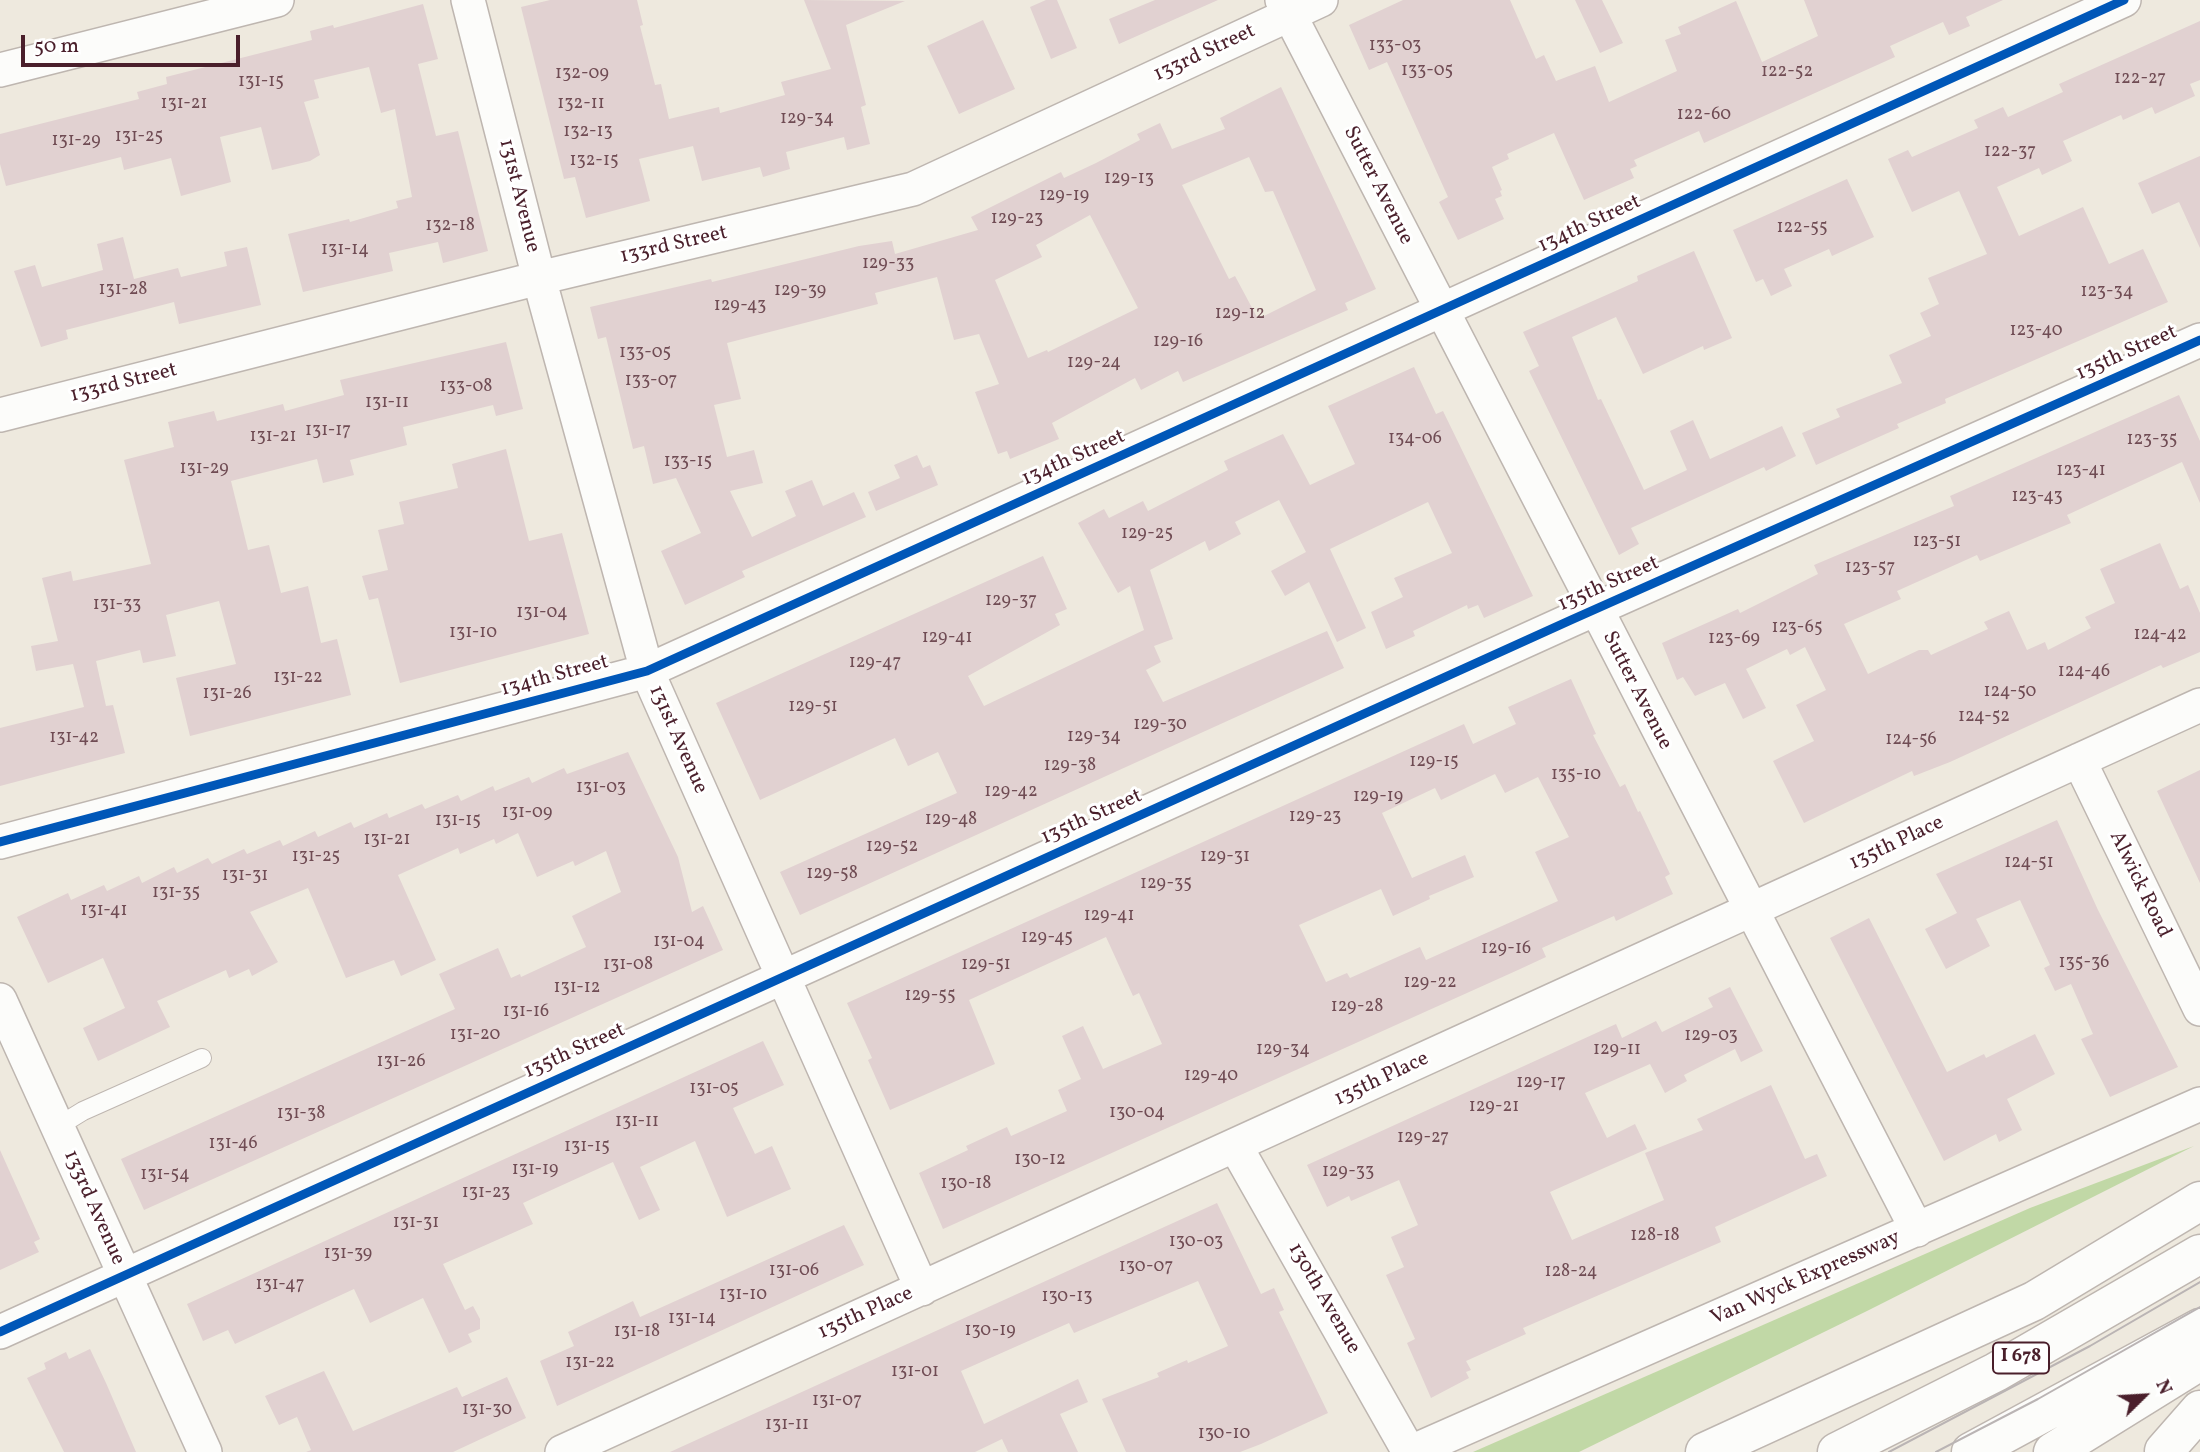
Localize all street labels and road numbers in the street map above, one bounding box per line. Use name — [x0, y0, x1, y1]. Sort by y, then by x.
street label: 133rd Street — [1150, 19, 1260, 89]
street label: Sutter Avenue — [1336, 123, 1418, 249]
street label: 131st Avenue — [492, 137, 544, 255]
street label: 134th Street — [1535, 190, 1645, 260]
street label: 133rd Street — [618, 221, 730, 271]
street label: 135th Street — [2072, 320, 2182, 388]
street label: 133rd Street — [68, 359, 180, 409]
street label: 134th Street — [1018, 425, 1130, 493]
street label: 135th Street — [1554, 551, 1664, 619]
street label: Sutter Avenue — [1595, 628, 1677, 754]
street label: 134th Street — [498, 651, 612, 703]
street label: 131st Avenue — [642, 682, 712, 798]
street label: 135th Street — [1037, 784, 1147, 852]
street label: 135th Place — [1846, 811, 1948, 877]
street label: Alwick Road — [2102, 828, 2176, 942]
street label: 135th Street — [520, 1018, 630, 1086]
street label: 135th Place — [1331, 1047, 1433, 1113]
street label: 133rd Avenue — [56, 1147, 130, 1269]
street label: Van Wyck Expressway — [1707, 1226, 1905, 1332]
street label: 130th Avenue — [1281, 1239, 1365, 1359]
street label: 135th Place — [815, 1282, 917, 1346]
road number: I 678 — [1993, 1342, 2049, 1374]

